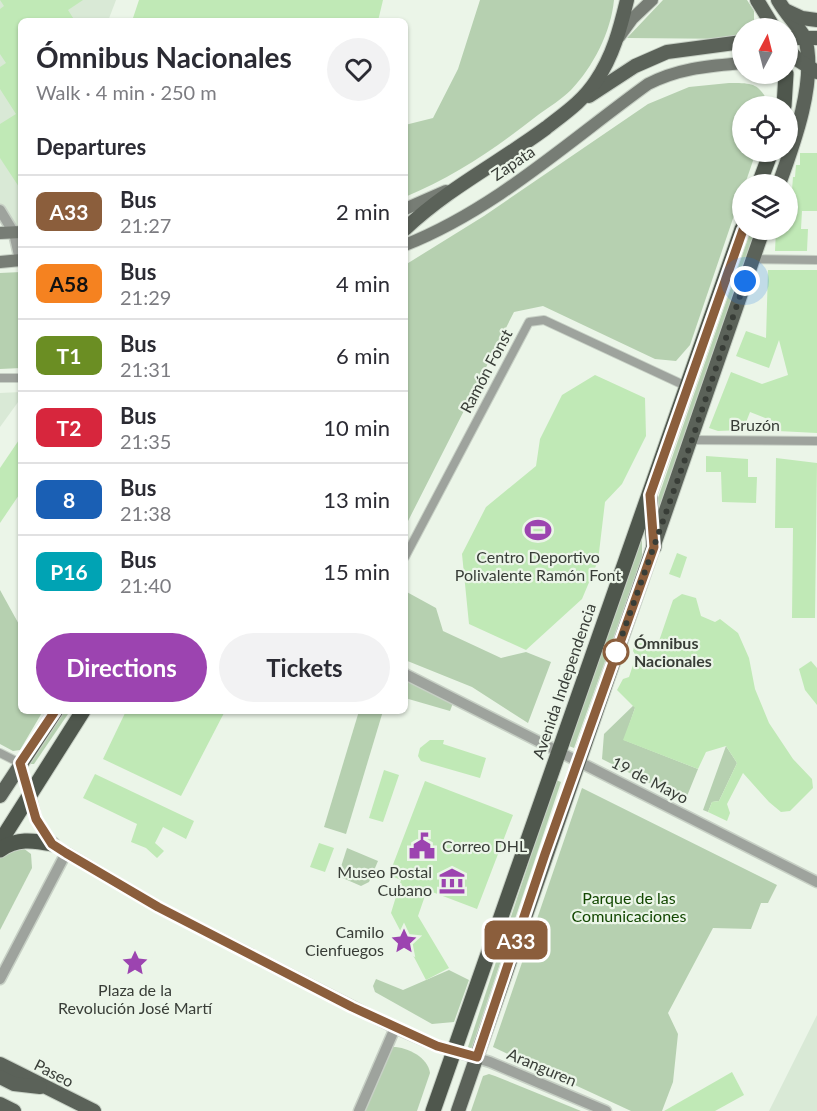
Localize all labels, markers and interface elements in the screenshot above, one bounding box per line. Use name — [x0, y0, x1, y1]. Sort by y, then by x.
north arrow — [732, 18, 798, 84]
map controls — [732, 18, 798, 240]
button: heart — [327, 38, 390, 101]
text: Ómnibus Nacionales — [36, 40, 292, 74]
text: Walk · 4 min · 250 m — [36, 80, 217, 104]
button: locate — [732, 96, 798, 162]
text: Departures — [36, 133, 146, 160]
street label: Zapata — [487, 141, 538, 184]
button: layers — [732, 174, 798, 240]
text: Bus — [120, 186, 156, 213]
text: 2 min — [336, 198, 390, 225]
text: A33 — [50, 199, 88, 224]
text: 21:27 — [120, 213, 171, 237]
text: Bus — [120, 258, 156, 285]
your location — [730, 266, 760, 296]
text: 4 min — [336, 270, 390, 297]
text: A58 — [50, 271, 88, 296]
text: 21:29 — [120, 285, 171, 309]
street label: Ramón Fonst — [456, 325, 516, 416]
text: Bus — [120, 330, 156, 357]
text: 6 min — [336, 342, 390, 369]
text: T1 — [57, 343, 81, 368]
text: 21:31 — [120, 357, 171, 381]
text: Bus — [120, 402, 156, 429]
text: 10 min — [323, 414, 390, 441]
text: T2 — [57, 415, 81, 440]
street label: Bruzón — [730, 415, 780, 434]
text: 21:35 — [120, 429, 171, 453]
text: Bus — [120, 474, 156, 501]
text: 13 min — [323, 486, 390, 513]
text: 8 — [63, 487, 75, 512]
text: 21:38 — [120, 501, 171, 525]
sports icon: Centro Deportivo Polivalente Ramón Font — [523, 515, 553, 545]
text: Bus — [120, 546, 156, 573]
place label: Centro Deportivo Polivalente Ramón Font — [455, 547, 621, 584]
text: 15 min — [323, 558, 390, 585]
text: P16 — [50, 559, 88, 584]
text: 21:40 — [120, 573, 171, 597]
street label: Avenida Independencia — [528, 601, 599, 761]
button: Directions — [36, 633, 207, 702]
button: Tickets — [219, 633, 390, 702]
place label: Ómnibus Nacionales — [634, 633, 712, 670]
marker: Ómnibus Nacionales — [603, 639, 629, 665]
street label: 19 de Mayo — [609, 752, 692, 807]
public building icon: Correo DHL — [407, 831, 437, 861]
place label: Correo DHL — [442, 836, 527, 855]
place label: Museo Postal Cubano — [337, 862, 432, 899]
museum icon: Museo Postal Cubano — [437, 866, 467, 896]
park label: Parque de las Comunicaciones — [572, 888, 687, 925]
line badge: A33 — [482, 920, 550, 960]
place label: Camilo Cienfuegos — [305, 922, 384, 959]
place icon: Camilo Cienfuegos — [389, 926, 419, 956]
text: A33 — [497, 928, 535, 953]
place icon: Plaza de la Revolución José Martí — [120, 948, 150, 978]
place label: Plaza de la Revolución José Martí — [58, 980, 213, 1017]
street label: Aranguren — [505, 1043, 580, 1090]
street label: Paseo — [31, 1055, 77, 1090]

